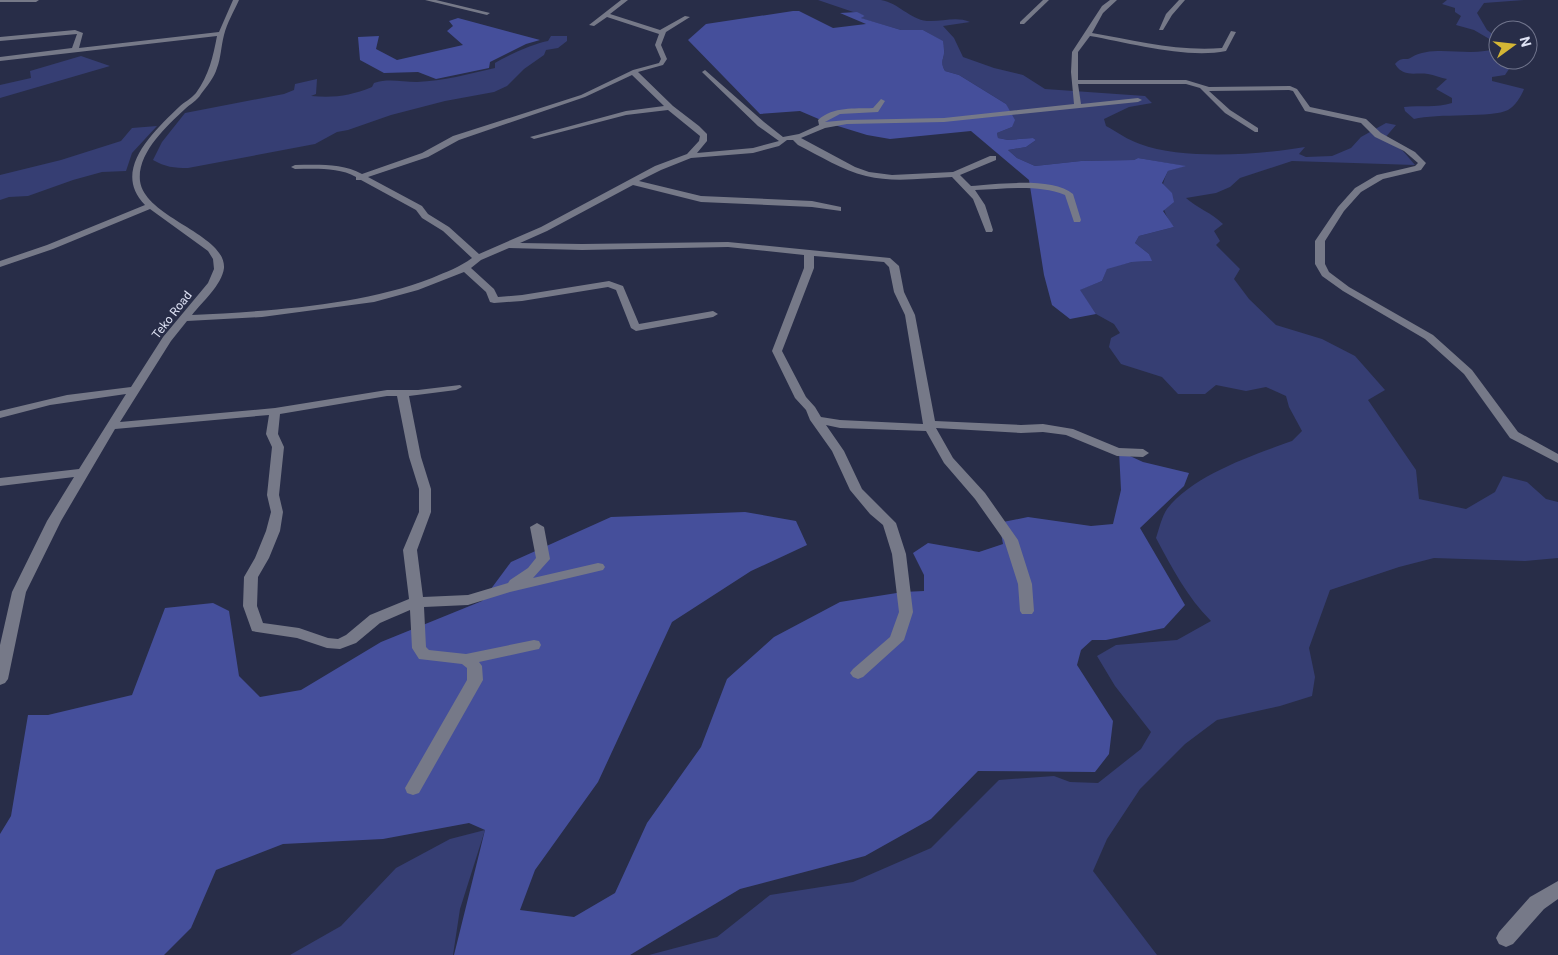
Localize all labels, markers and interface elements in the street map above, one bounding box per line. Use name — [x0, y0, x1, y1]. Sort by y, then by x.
north arrow — [1488, 20, 1538, 70]
text: N — [1517, 35, 1535, 48]
street label: Teko Road — [149, 288, 195, 342]

